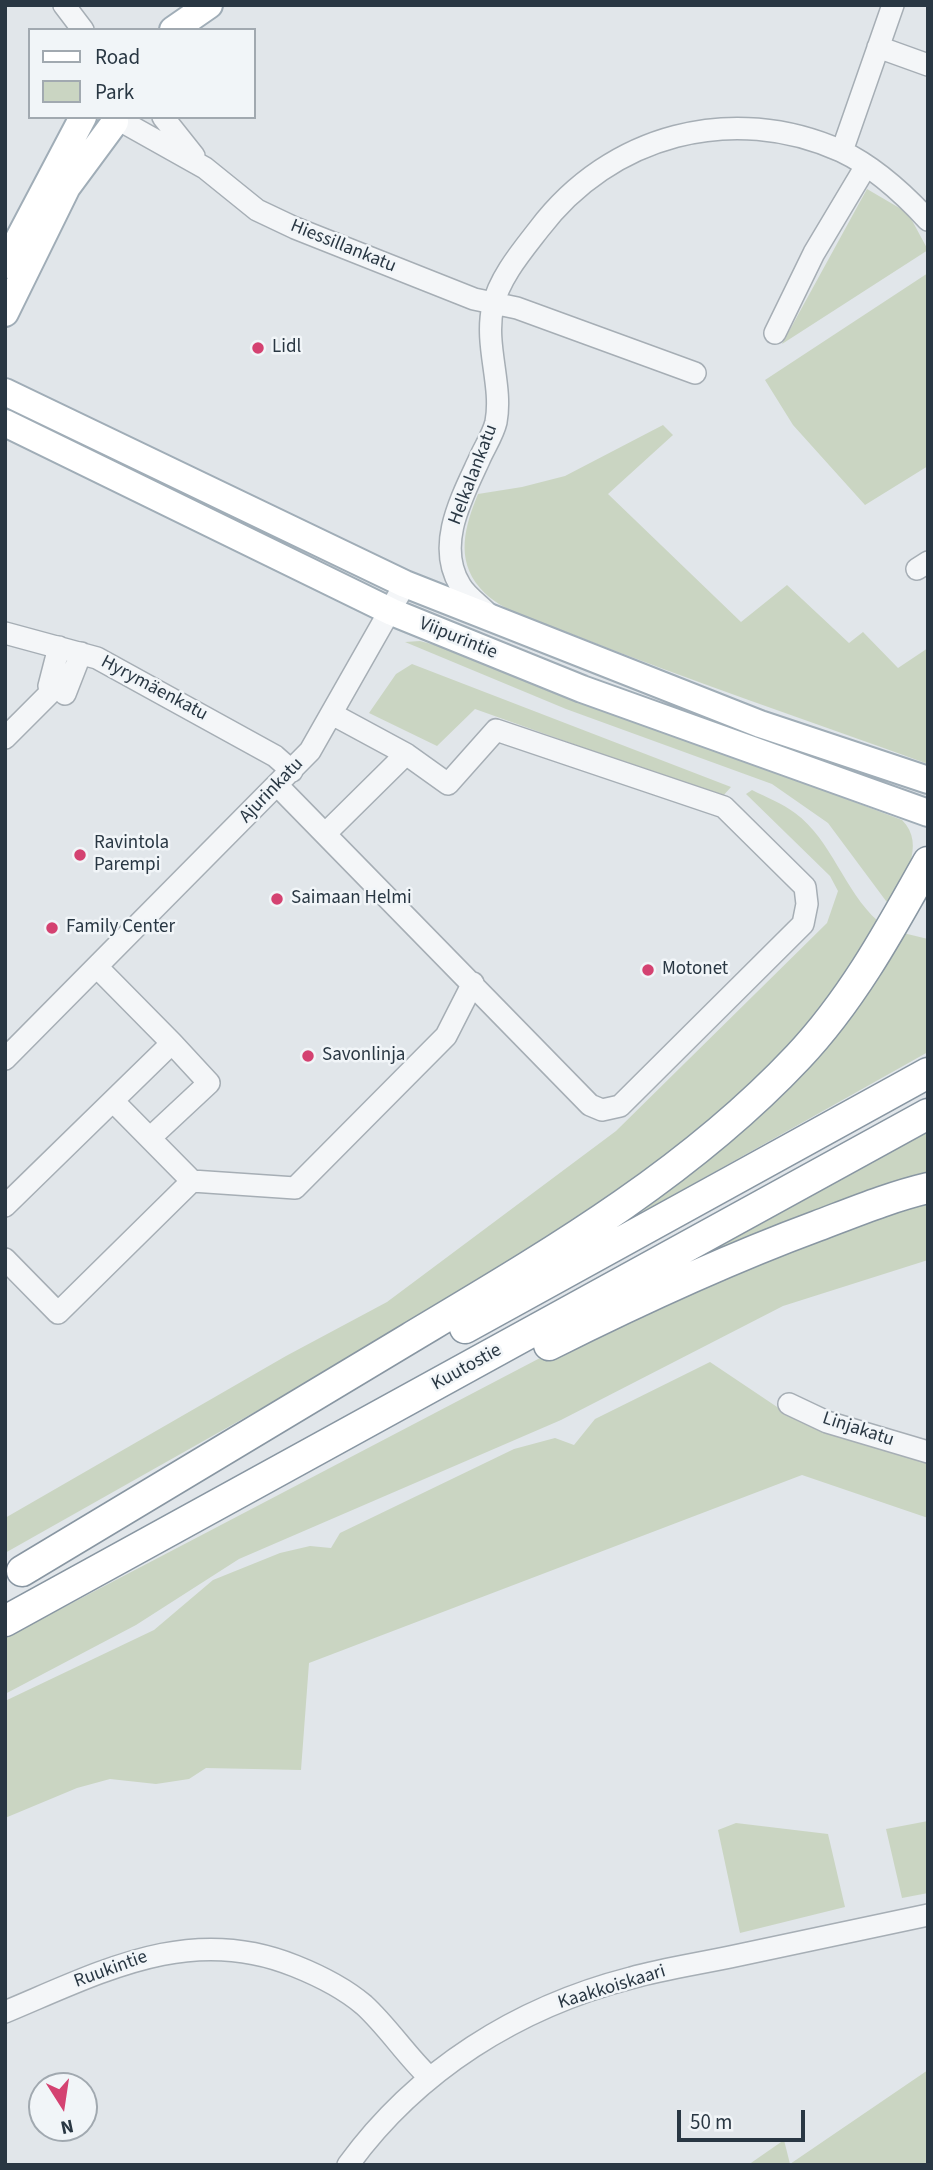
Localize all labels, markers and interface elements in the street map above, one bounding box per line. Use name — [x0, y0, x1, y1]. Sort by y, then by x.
legend — [28, 28, 256, 119]
text: Road — [95, 42, 140, 72]
text: Park — [95, 77, 134, 107]
street label: Hiessillankatu — [287, 215, 399, 279]
place label: Lidl — [272, 337, 301, 359]
marker: Lidl — [250, 340, 266, 356]
street label: Helkalankatu — [444, 422, 504, 528]
street label: Viipurintie — [416, 613, 500, 665]
street label: Hyrymäenkatu — [97, 651, 211, 727]
street label: Ajurinkatu — [235, 753, 309, 829]
place label: Ravintola Parempi — [94, 833, 169, 877]
marker: Ravintola Parempi — [72, 847, 88, 863]
place label: Saimaan Helmi — [291, 888, 412, 910]
marker: Saimaan Helmi — [269, 891, 285, 907]
place label: Family Center — [66, 917, 175, 939]
marker: Family Center — [44, 920, 60, 936]
place label: Motonet — [662, 959, 728, 981]
marker: Motonet — [640, 962, 656, 978]
place label: Savonlinja — [322, 1045, 405, 1067]
marker: Savonlinja — [300, 1048, 316, 1064]
street label: Kuutostie — [428, 1340, 506, 1396]
street label: Linjakatu — [819, 1408, 897, 1452]
street label: Ruukintie — [71, 1946, 151, 1994]
street label: Kaakkoiskaari — [556, 1961, 668, 2015]
north arrow — [28, 2072, 98, 2142]
scale bar — [681, 2096, 809, 2140]
text: 50 m — [690, 2107, 732, 2137]
text: N — [58, 2112, 76, 2141]

